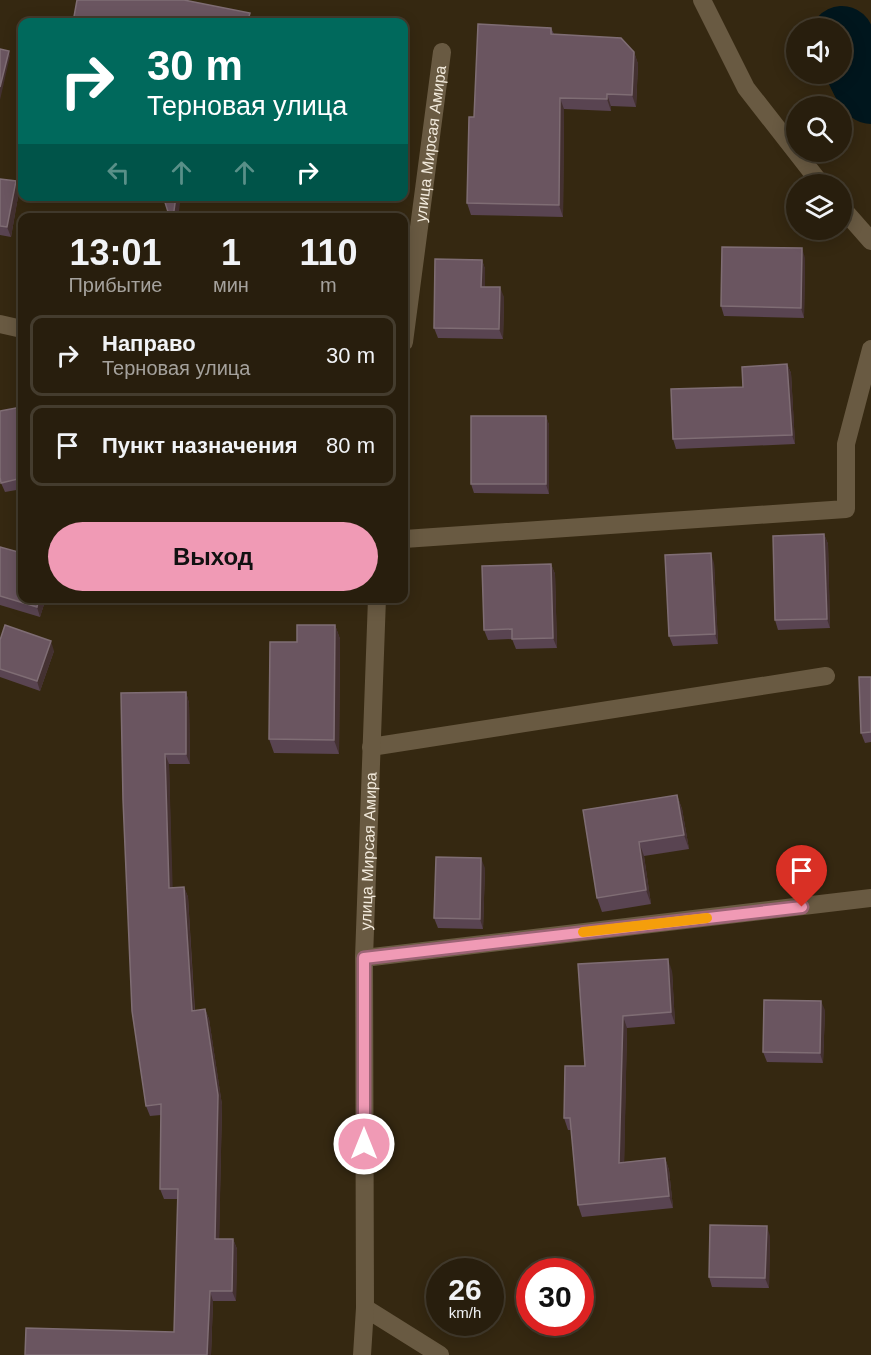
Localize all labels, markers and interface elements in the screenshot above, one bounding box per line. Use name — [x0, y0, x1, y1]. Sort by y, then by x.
map controls — [786, 18, 852, 240]
button: sound — [786, 18, 852, 84]
icon: right — [48, 42, 126, 120]
text: 30 m — [147, 42, 243, 89]
street label: улица Мирсая Амира — [411, 64, 449, 223]
text: Терновая улица — [147, 91, 347, 121]
button: search — [786, 96, 852, 162]
icon: left — [102, 156, 135, 189]
icon: ahead — [165, 156, 198, 189]
icon: ahead — [228, 156, 261, 189]
icon: right — [291, 156, 324, 189]
button: layers — [786, 174, 852, 240]
text: 13:01 — [69, 232, 162, 273]
text: 1 — [221, 232, 241, 273]
text: 110 — [299, 232, 357, 273]
text: Прибытие — [68, 274, 162, 296]
text: мин — [213, 274, 249, 296]
text: m — [320, 274, 337, 296]
text: Направо — [102, 331, 196, 356]
icon: right — [51, 339, 84, 372]
text: 30 m — [326, 343, 375, 368]
text: Терновая улица — [102, 357, 250, 379]
icon: arrive — [51, 429, 84, 462]
text: Пункт назначения — [102, 433, 298, 458]
text: 80 m — [326, 433, 375, 458]
button: Выход — [48, 522, 378, 591]
street label: улица Мирсая Амира — [357, 772, 379, 930]
pin — [776, 845, 827, 907]
icon: arrive — [785, 854, 818, 887]
position arrow — [332, 1112, 396, 1176]
speed limit sign: 30 — [516, 1258, 594, 1336]
text: 26 — [448, 1273, 482, 1306]
text: km/h — [449, 1304, 481, 1321]

